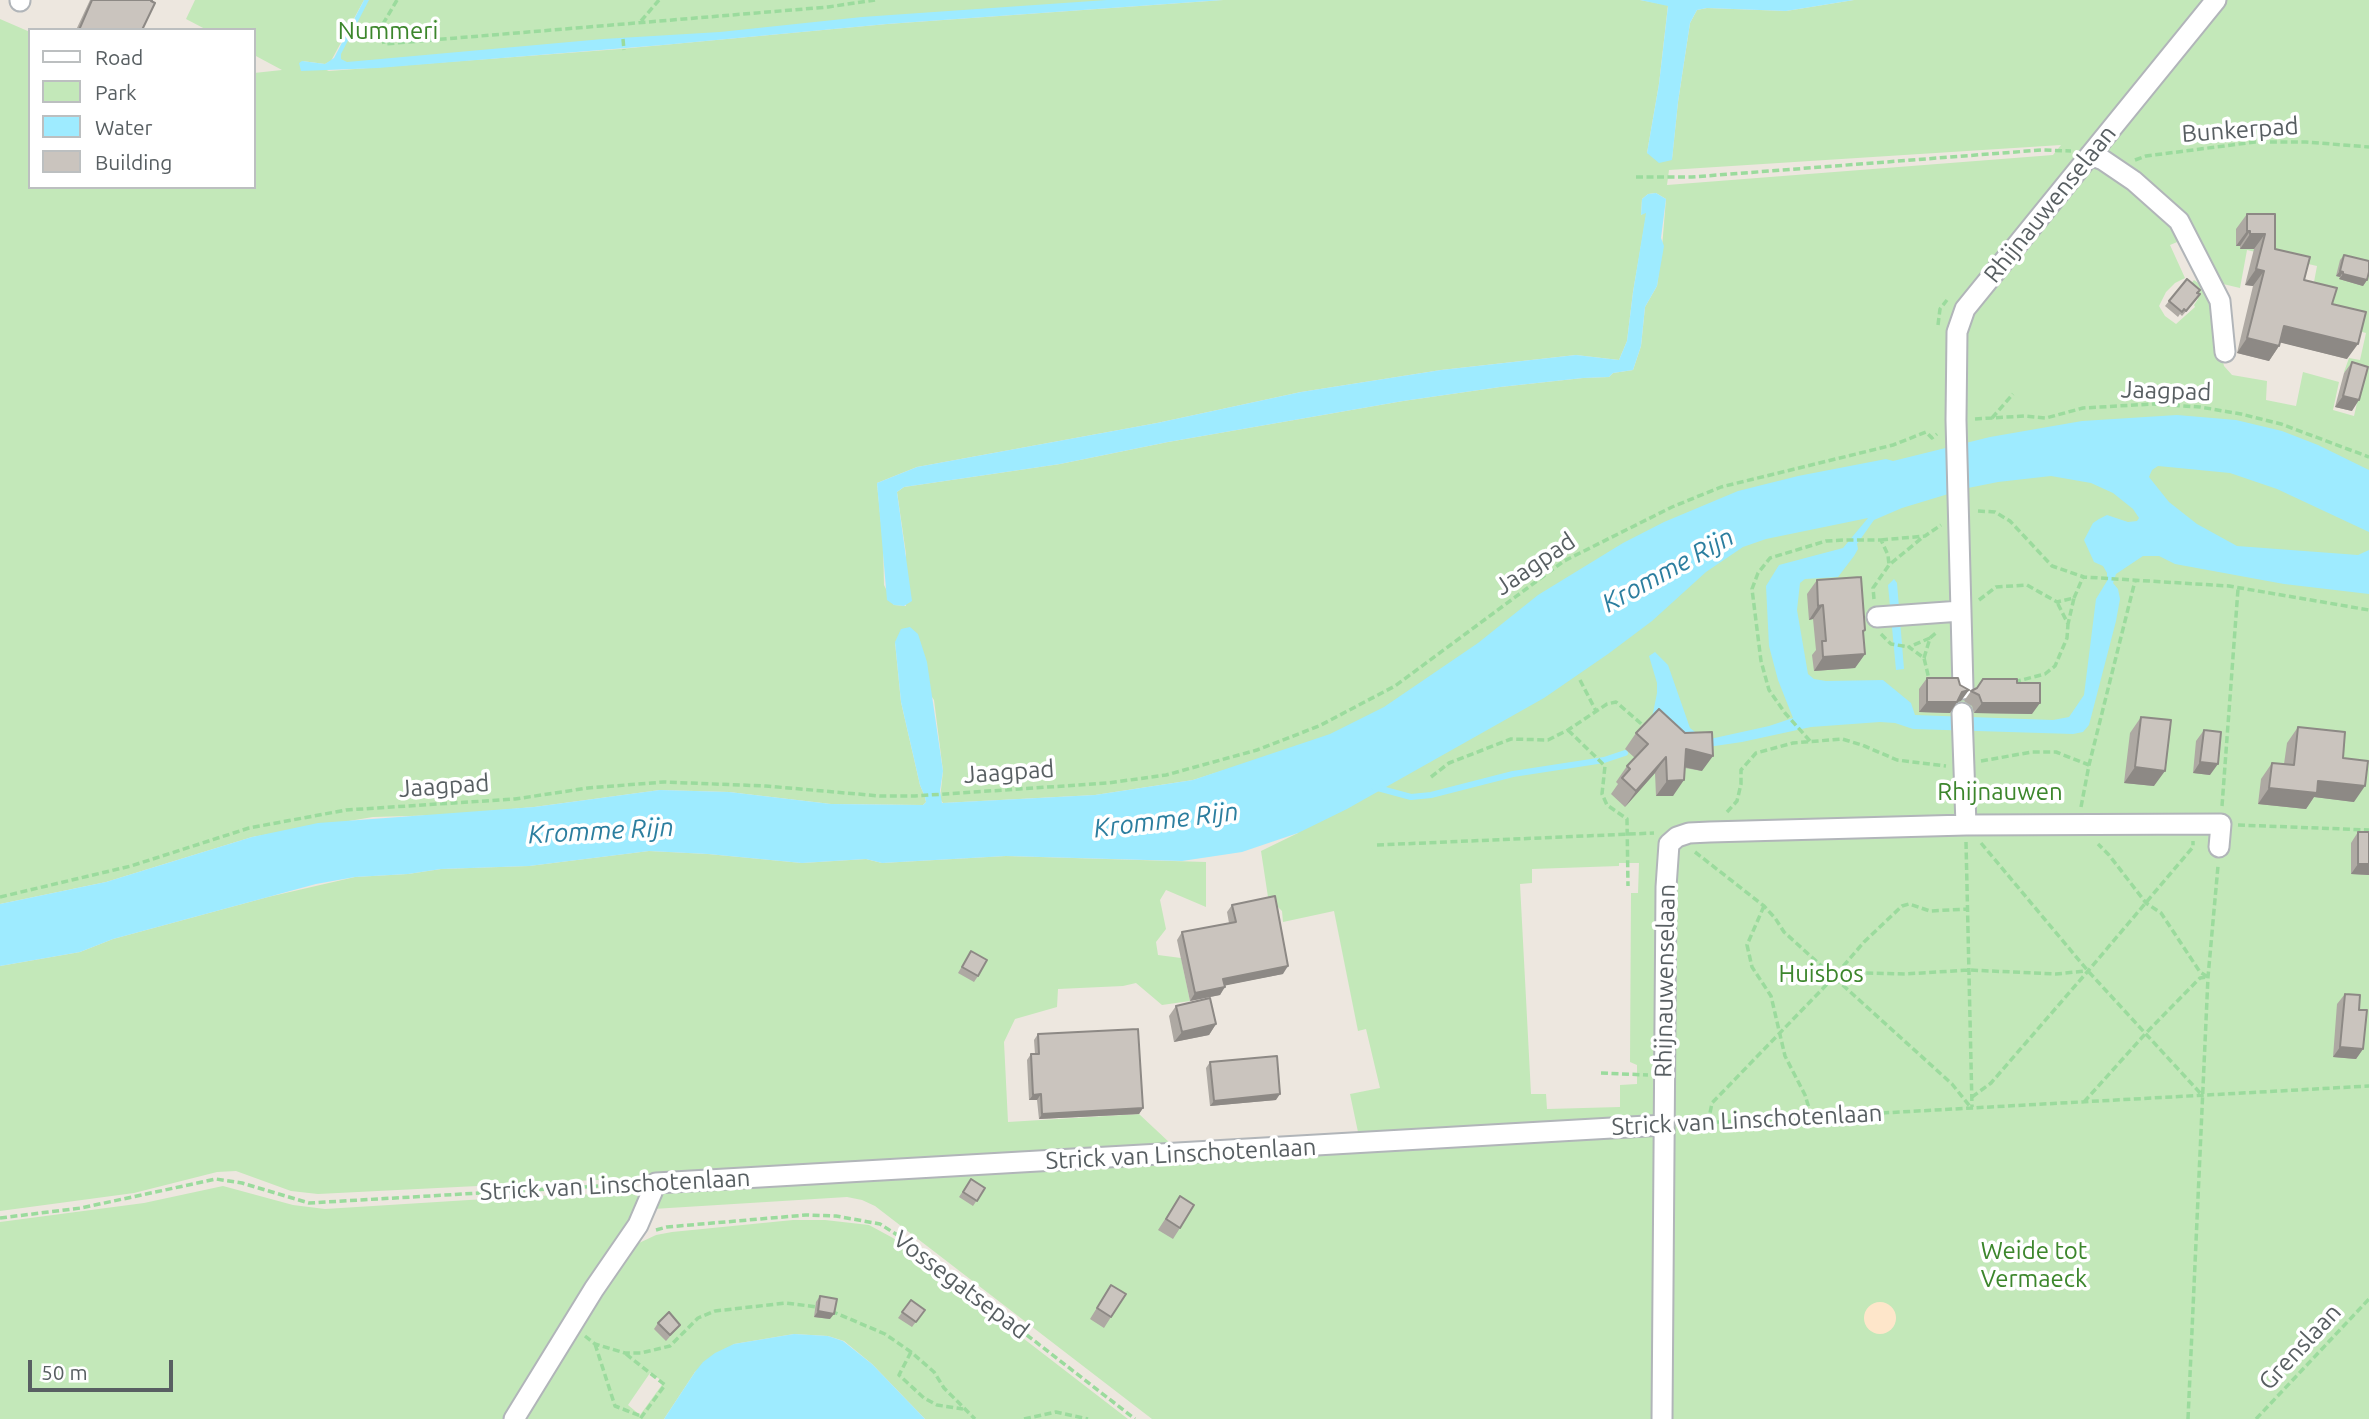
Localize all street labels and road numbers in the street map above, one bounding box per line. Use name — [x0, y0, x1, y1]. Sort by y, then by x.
street label: Bunkerpad — [2181, 112, 2299, 148]
street label: Rhijnauwenselaan — [1978, 120, 2122, 288]
street label: Jaagpad — [2120, 375, 2212, 407]
street label: Jaagpad — [1489, 527, 1581, 601]
street label: Jaagpad — [963, 754, 1055, 790]
street label: Jaagpad — [398, 768, 490, 804]
street label: Rhijnauwenselaan — [1649, 884, 1681, 1078]
street label: Strick van Linschotenlaan — [1611, 1099, 1883, 1141]
street label: Strick van Linschotenlaan — [1045, 1133, 1317, 1175]
street label: Strick van Linschotenlaan — [479, 1164, 751, 1206]
street label: Vossegatsepad — [888, 1225, 1034, 1345]
street label: Grenslaan — [2253, 1298, 2347, 1396]

